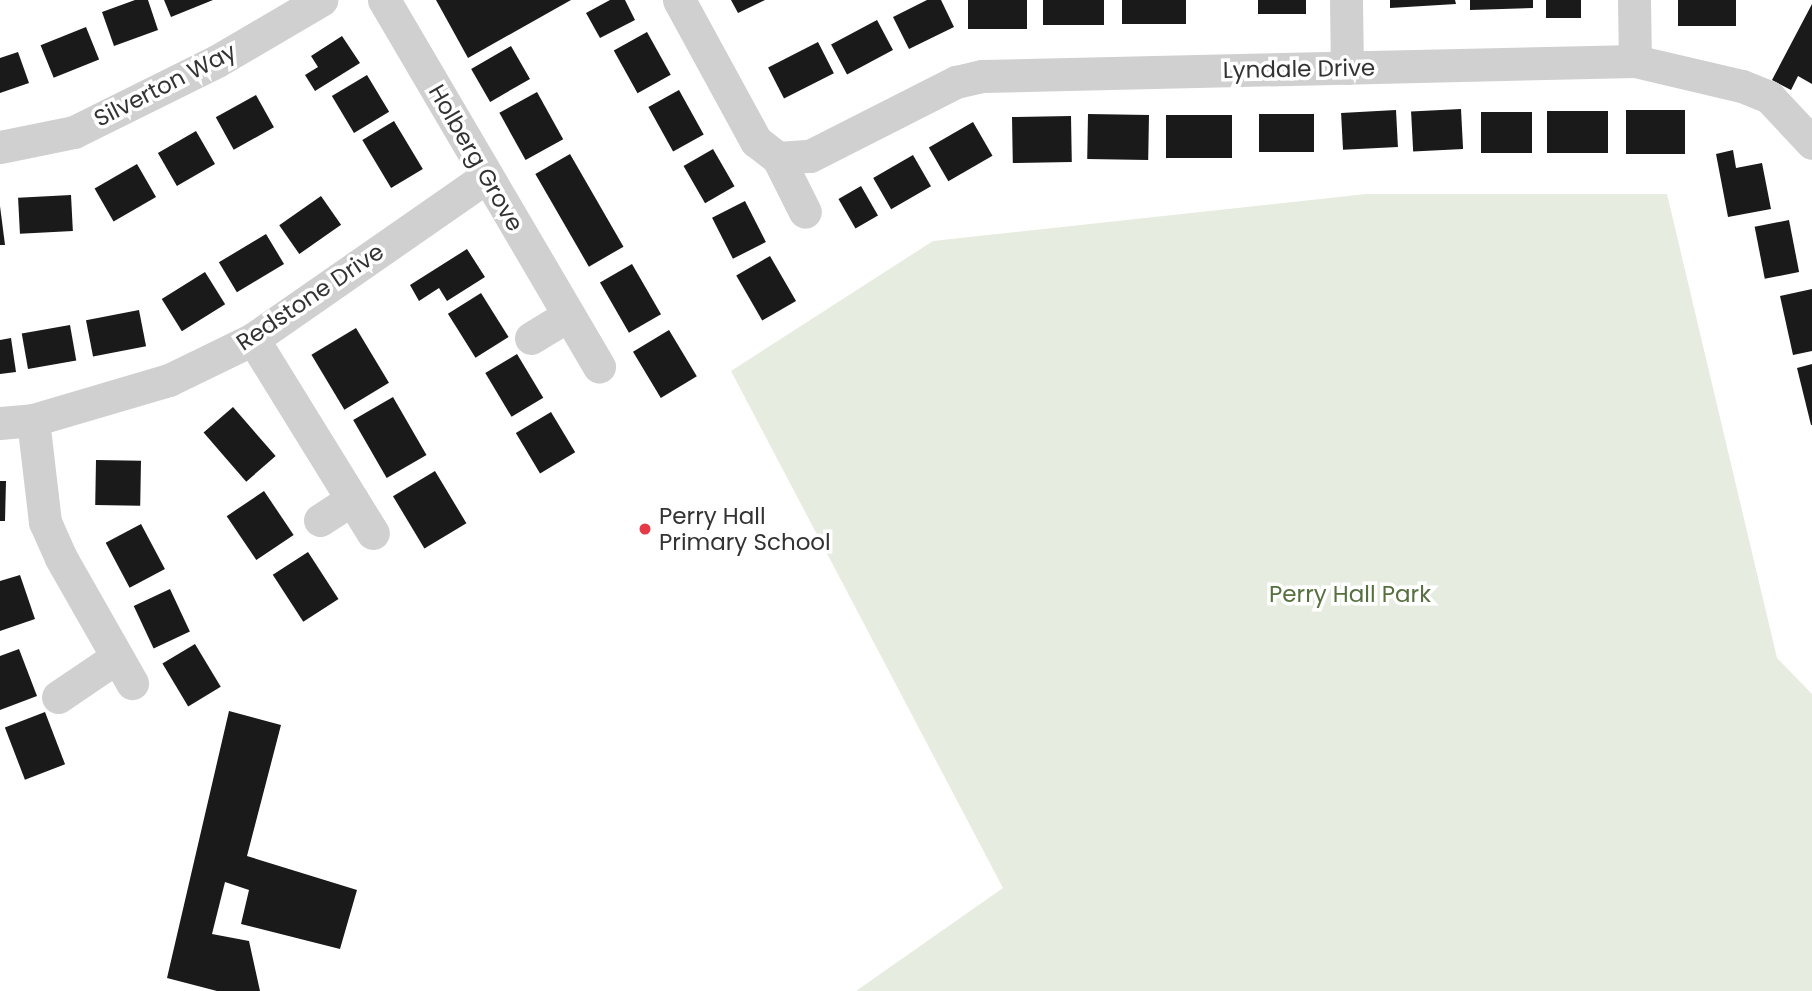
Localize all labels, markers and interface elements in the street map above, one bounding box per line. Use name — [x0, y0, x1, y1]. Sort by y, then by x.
street label: Silverton Way — [89, 37, 241, 133]
street label: Lyndale Drive — [1223, 54, 1375, 84]
street label: Holberg Grove — [423, 80, 529, 236]
street label: Redstone Drive — [231, 238, 389, 356]
place label: Perry Hall Primary School — [659, 502, 831, 556]
marker: Perry Hall Primary School — [637, 521, 653, 537]
park label: Perry Hall Park — [1269, 580, 1431, 608]

